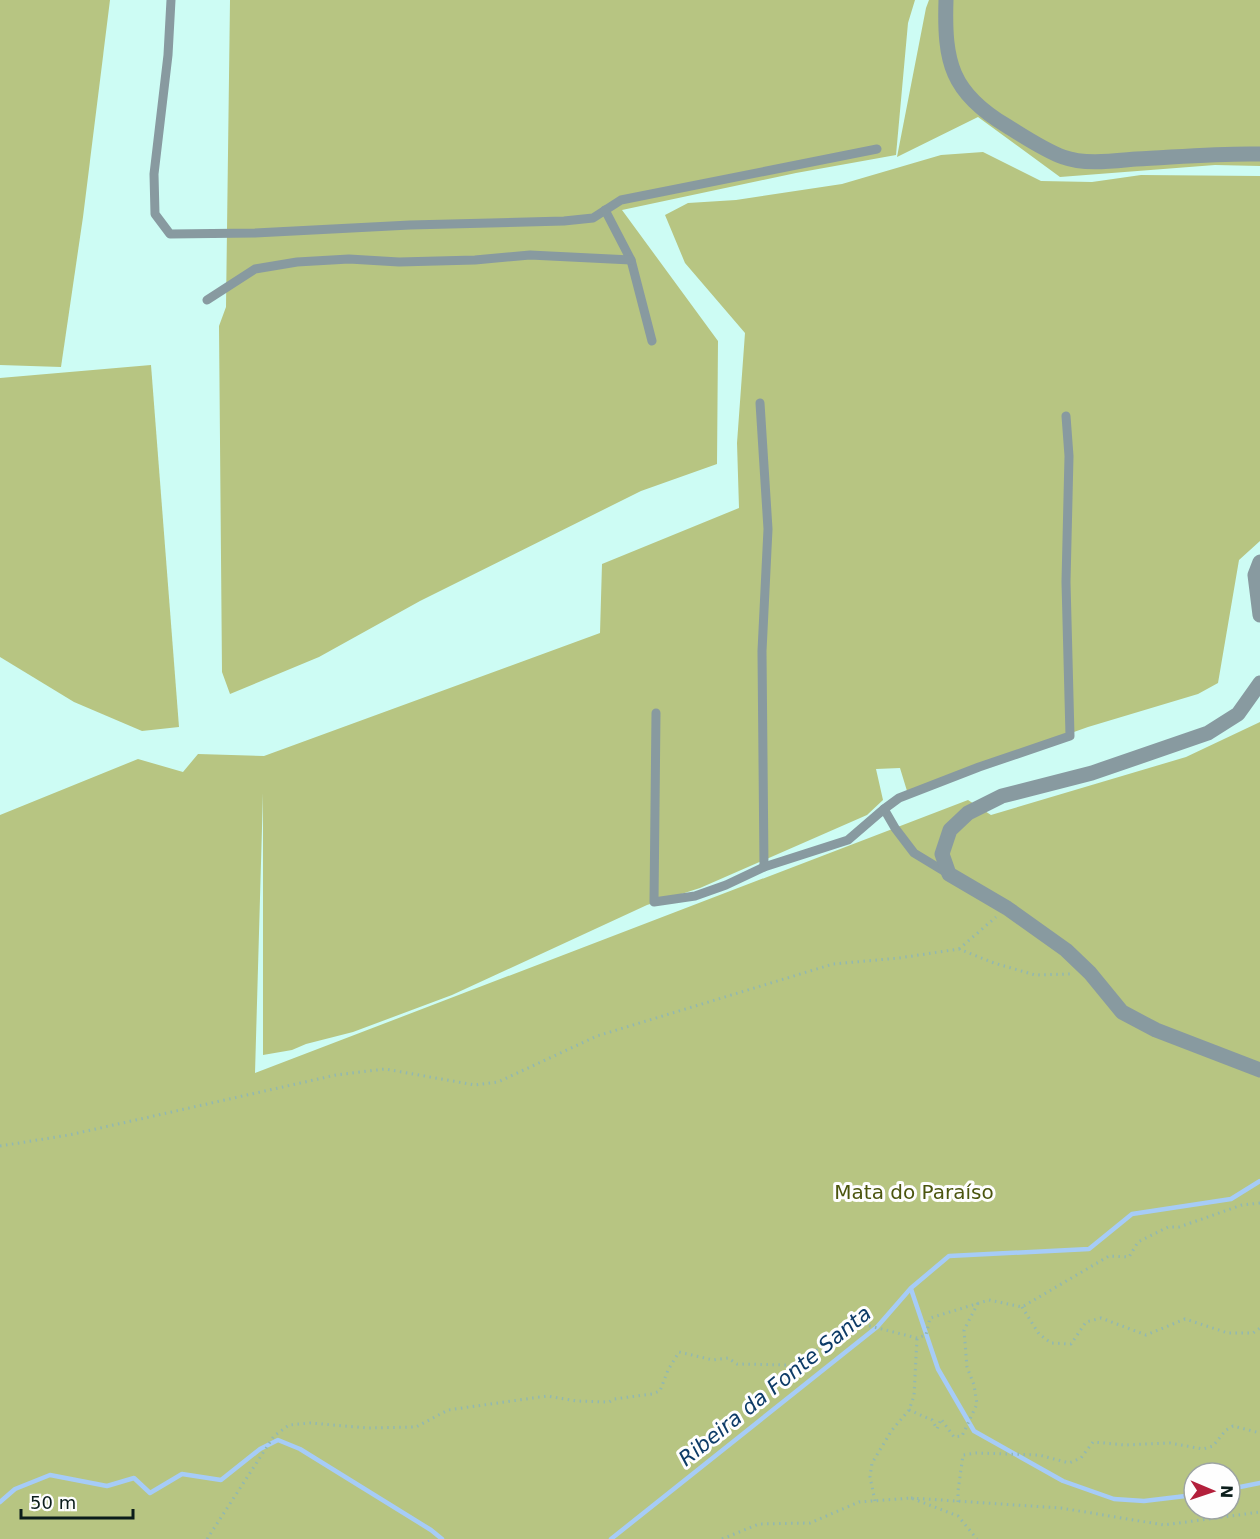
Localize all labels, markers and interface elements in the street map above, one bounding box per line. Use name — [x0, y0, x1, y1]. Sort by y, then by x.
park label: Mata do Paraíso — [834, 1180, 994, 1204]
water label: Ribeira da Fonte Santa — [674, 1301, 876, 1471]
north arrow — [1182, 1461, 1242, 1521]
scale bar — [21, 1482, 134, 1520]
text: N — [1217, 1484, 1236, 1499]
text: 50 m — [30, 1492, 76, 1513]

